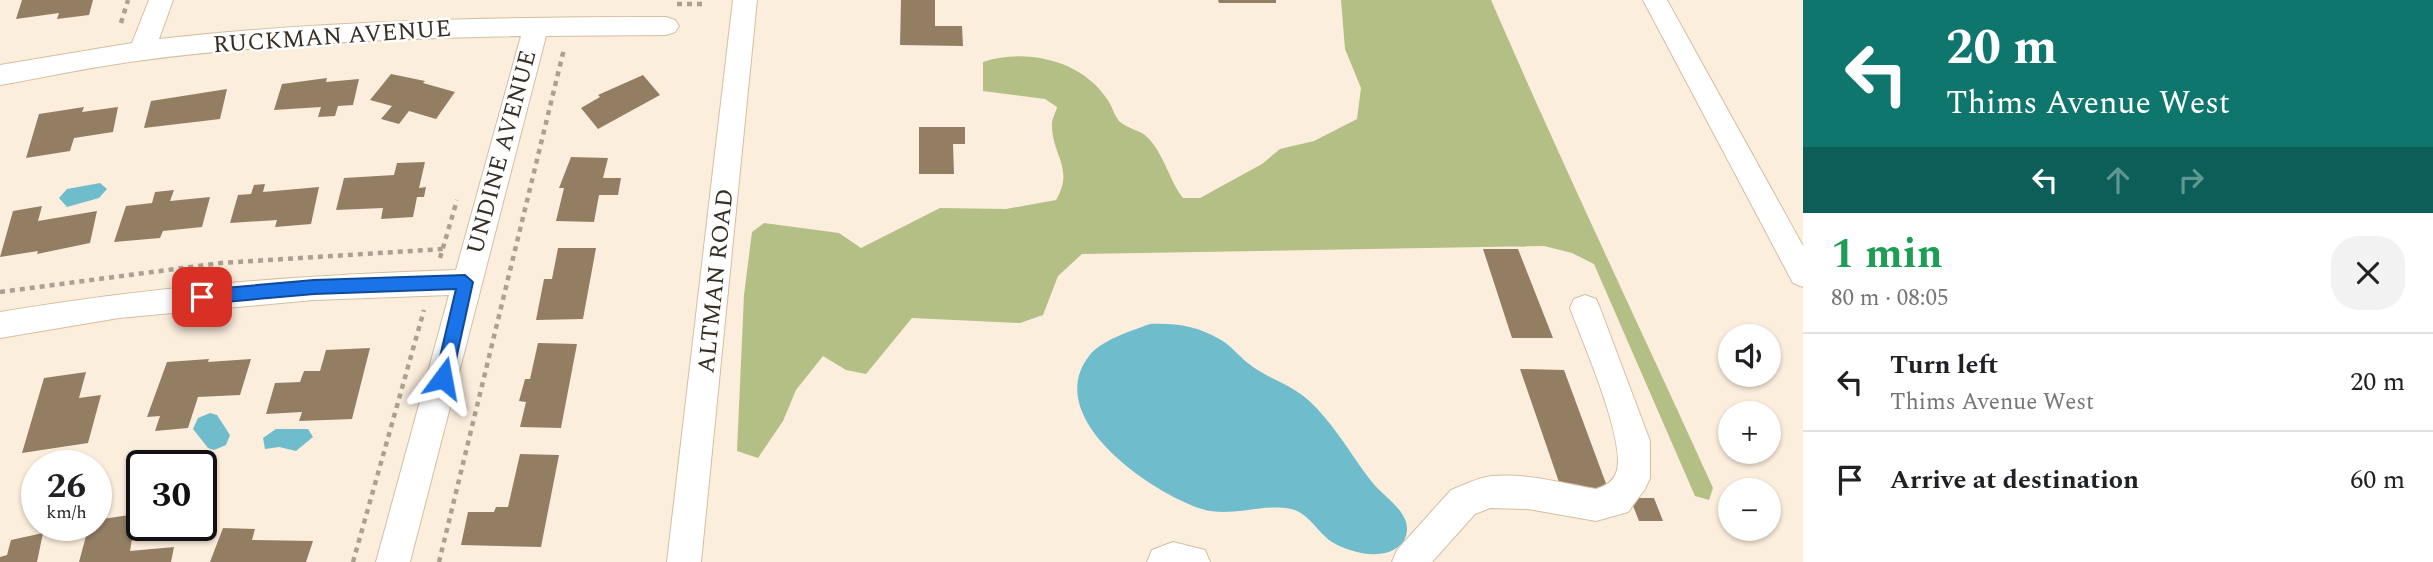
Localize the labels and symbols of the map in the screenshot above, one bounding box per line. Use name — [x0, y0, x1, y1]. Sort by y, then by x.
street label: RUCKMAN AVENUE — [212, 11, 452, 63]
street label: UNDINE AVENUE — [457, 46, 547, 258]
street label: ALTMAN ROAD — [688, 187, 744, 375]
pin — [172, 267, 232, 327]
position arrow — [406, 341, 480, 415]
speed limit sign: 30 — [126, 450, 217, 541]

